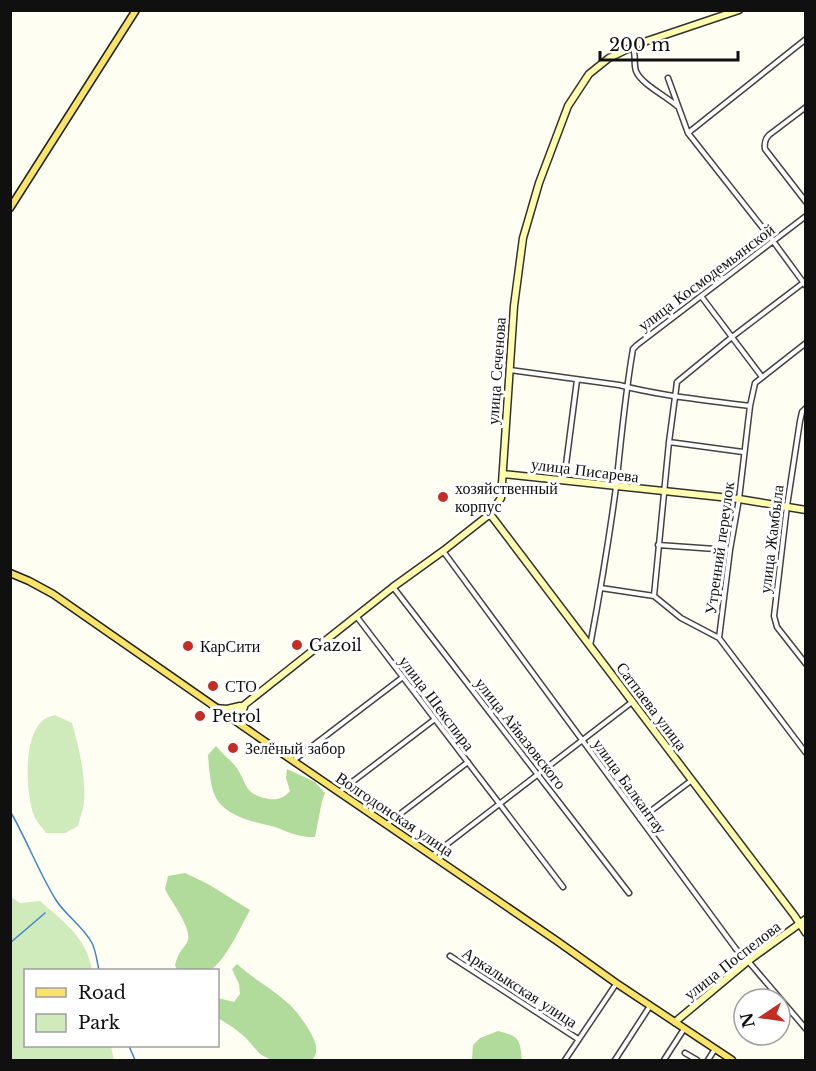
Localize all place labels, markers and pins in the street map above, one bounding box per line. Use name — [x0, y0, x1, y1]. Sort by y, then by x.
place label: хозяйственный корпус — [455, 478, 558, 516]
marker: хозяйственный корпус — [436, 490, 450, 504]
place label: Gazoil — [309, 635, 362, 655]
place label: КарСити — [200, 636, 261, 656]
marker: Gazoil — [290, 638, 304, 652]
marker: КарСити — [181, 639, 195, 653]
place label: СТО — [225, 676, 257, 696]
marker: СТО — [206, 679, 220, 693]
place label: Petrol — [212, 706, 261, 726]
marker: Petrol — [193, 709, 207, 723]
place label: Зелёный забор — [245, 738, 345, 758]
marker: Зелёный забор — [226, 741, 240, 755]

